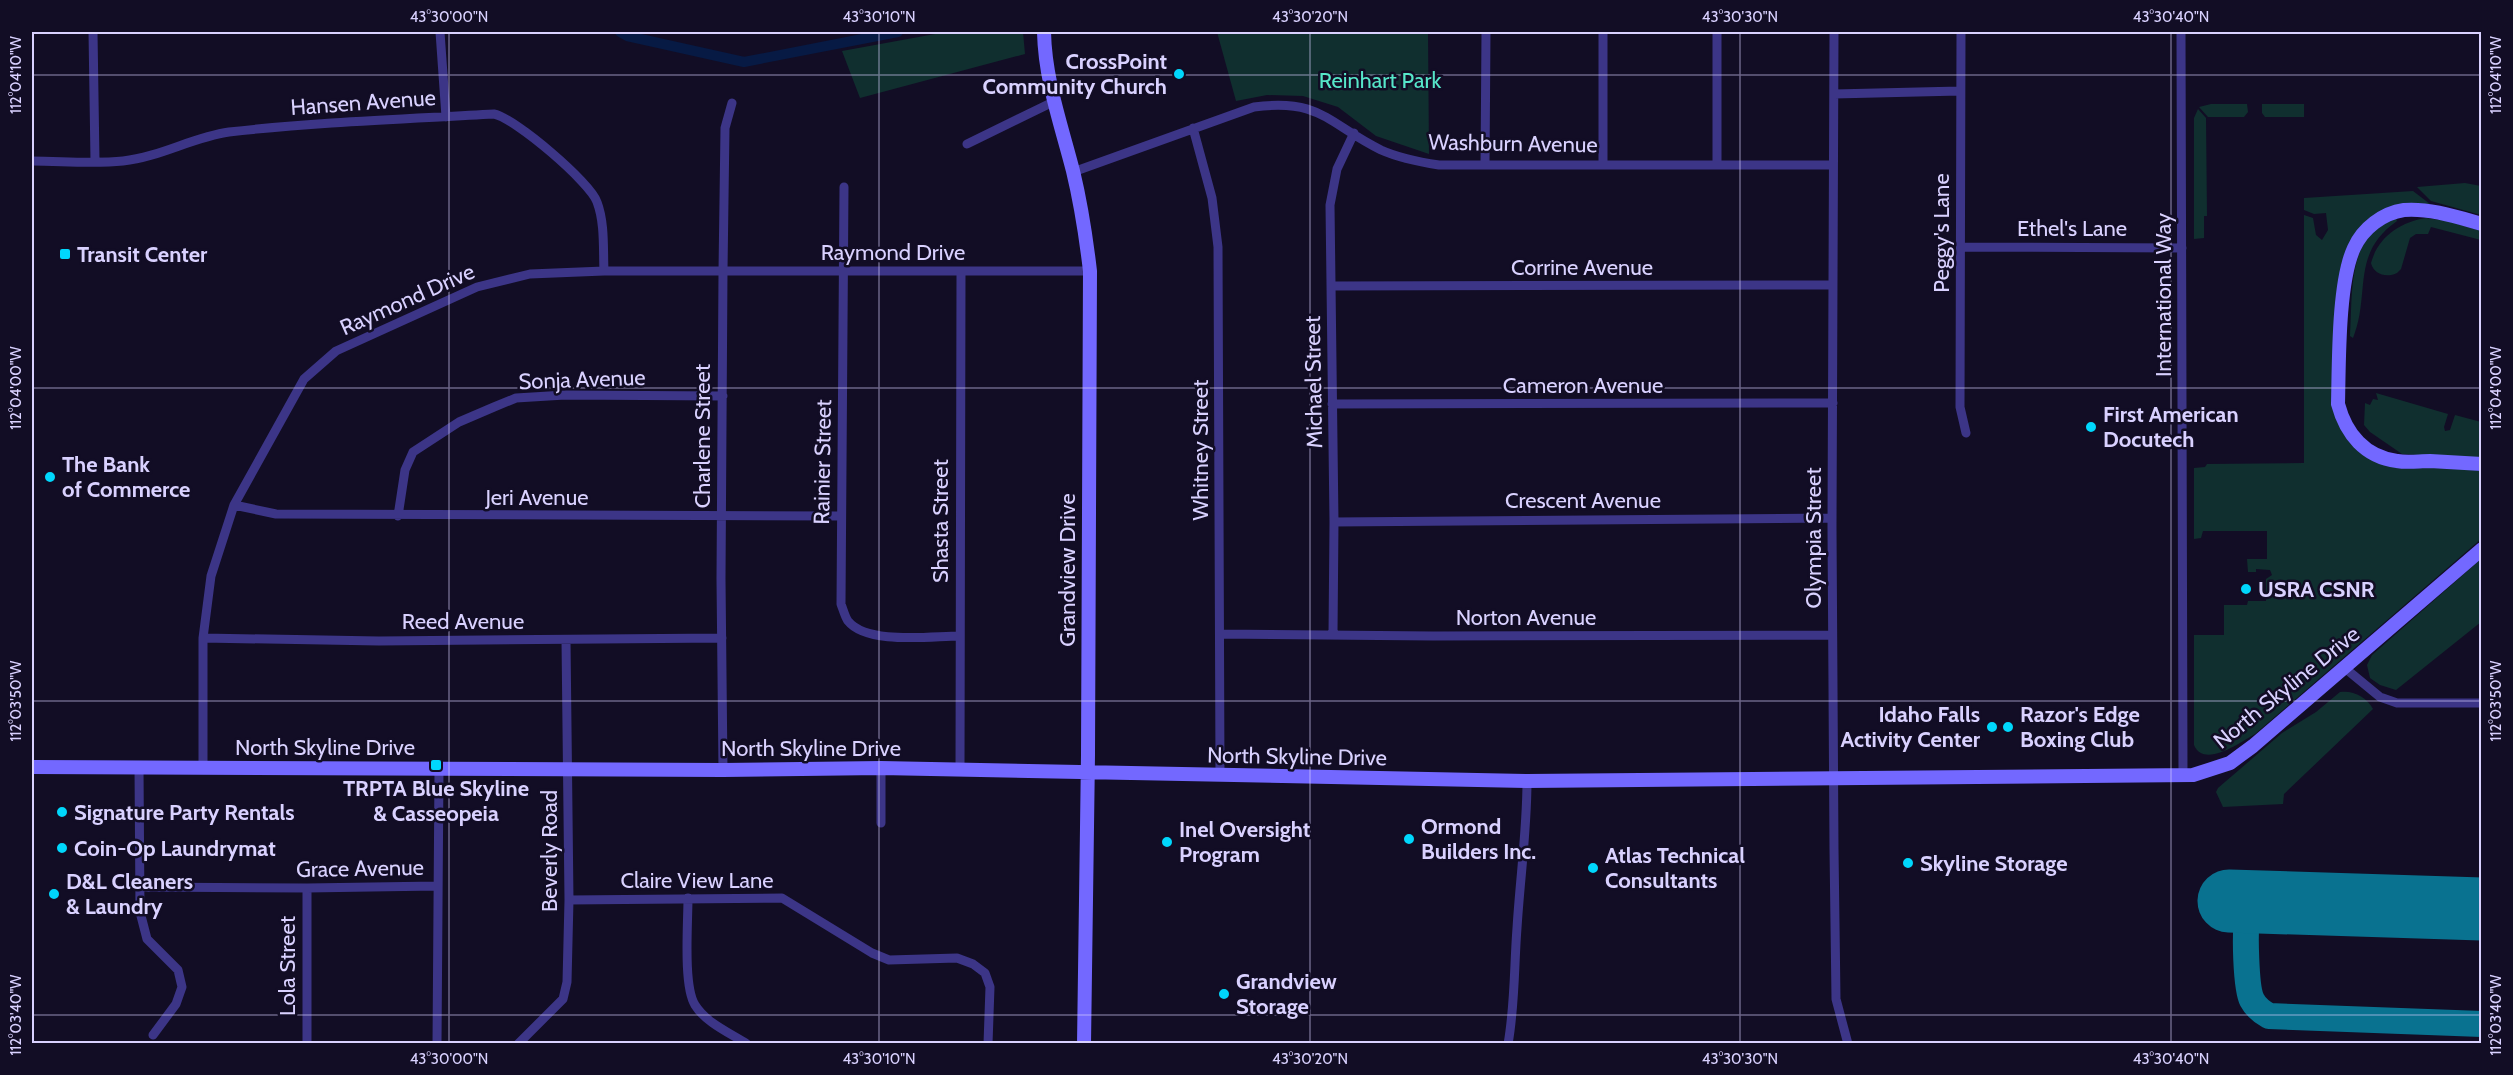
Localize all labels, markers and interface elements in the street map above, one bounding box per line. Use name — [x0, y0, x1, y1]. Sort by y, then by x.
text: 43°30'00"N — [410, 8, 488, 26]
text: 43°30'10"N — [842, 8, 916, 26]
text: 43°30'20"N — [1272, 8, 1348, 26]
text: 43°30'30"N — [1702, 8, 1778, 26]
text: 43°30'40"N — [2133, 8, 2209, 26]
text: 112°04'10"W — [7, 35, 25, 114]
text: 112°04'10"W — [2487, 35, 2505, 114]
place label: CrossPoint Community Church — [982, 48, 1167, 100]
marker: CrossPoint Community Church — [1172, 67, 1186, 81]
park label: Reinhart Park — [1319, 67, 1441, 94]
street label: Hansen Avenue — [289, 84, 437, 121]
street label: Washburn Avenue — [1428, 129, 1598, 158]
street label: Peggy's Lane — [1928, 173, 1955, 293]
street label: International Way — [2150, 213, 2177, 377]
street label: Ethel's Lane — [2017, 215, 2127, 242]
street label: Raymond Drive — [821, 239, 965, 266]
place label: Transit Center — [77, 241, 208, 268]
marker: Transit Center — [58, 247, 72, 261]
street label: Corrine Avenue — [1511, 254, 1653, 281]
street label: Raymond Drive — [336, 258, 479, 341]
street label: Michael Street — [1299, 315, 1328, 449]
text: 112°04'00"W — [7, 345, 25, 430]
text: 112°04'00"W — [2487, 345, 2505, 430]
street label: Charlene Street — [689, 363, 716, 508]
street label: Sonja Avenue — [518, 364, 646, 395]
street label: Cameron Avenue — [1503, 372, 1663, 399]
street label: Whitney Street — [1187, 379, 1214, 520]
street label: Rainier Street — [808, 399, 837, 525]
place label: First American Docutech — [2103, 401, 2239, 453]
marker: First American Docutech — [2084, 420, 2098, 434]
place label: The Bank of Commerce — [62, 451, 190, 503]
street label: Shasta Street — [927, 459, 954, 583]
street label: Olympia Street — [1800, 467, 1827, 609]
marker: The Bank of Commerce — [43, 470, 57, 484]
street label: Jeri Avenue — [485, 484, 588, 511]
street label: Crescent Avenue — [1505, 487, 1661, 514]
street label: Grandview Drive — [1054, 493, 1081, 647]
place label: USRA CSNR — [2258, 576, 2375, 603]
marker: USRA CSNR — [2239, 582, 2253, 596]
street label: Norton Avenue — [1456, 604, 1596, 631]
street label: Reed Avenue — [402, 608, 524, 635]
street label: North Skyline Drive — [2208, 620, 2365, 754]
text: 112°03'50"W — [7, 660, 25, 741]
text: 112°03'50"W — [2487, 660, 2505, 741]
place label: Idaho Falls Activity Center — [1840, 701, 1981, 753]
place label: Razor's Edge Boxing Club — [2020, 701, 2140, 753]
marker: Idaho Falls Activity Center — [1985, 720, 1999, 734]
marker: Razor's Edge Boxing Club — [2001, 720, 2015, 734]
street label: North Skyline Drive — [235, 734, 415, 761]
street label: North Skyline Drive — [721, 735, 901, 762]
street label: North Skyline Drive — [1207, 741, 1387, 772]
marker: TRPTA Blue Skyline & Casseopeia — [429, 758, 443, 772]
place label: TRPTA Blue Skyline & Casseopeia — [343, 775, 529, 827]
street label: Beverly Road — [536, 790, 563, 912]
place label: Signature Party Rentals — [74, 799, 295, 826]
marker: Signature Party Rentals — [55, 805, 69, 819]
place label: Ormond Builders Inc. — [1421, 813, 1536, 865]
place label: Inel Oversight Program — [1179, 816, 1311, 868]
marker: Ormond Builders Inc. — [1402, 832, 1416, 846]
place label: Coin-Op Laundrymat — [74, 835, 276, 862]
marker: Inel Oversight Program — [1160, 835, 1174, 849]
marker: Coin-Op Laundrymat — [55, 841, 69, 855]
place label: Atlas Technical Consultants — [1605, 842, 1745, 894]
place label: Skyline Storage — [1920, 850, 2068, 877]
street label: Grace Avenue — [296, 854, 424, 883]
marker: Skyline Storage — [1901, 856, 1915, 870]
marker: Atlas Technical Consultants — [1586, 861, 1600, 875]
street label: Claire View Lane — [620, 867, 774, 894]
place label: D&L Cleaners & Laundry — [66, 868, 193, 920]
marker: D&L Cleaners & Laundry — [47, 887, 61, 901]
street label: Lola Street — [274, 915, 301, 1016]
place label: Grandview Storage — [1236, 968, 1337, 1020]
text: 112°03'40"W — [7, 974, 25, 1056]
text: 112°03'40"W — [2487, 974, 2505, 1056]
marker: Grandview Storage — [1217, 987, 1231, 1001]
text: 43°30'00"N — [410, 1050, 488, 1068]
text: 43°30'10"N — [842, 1050, 916, 1068]
text: 43°30'20"N — [1272, 1050, 1348, 1068]
text: 43°30'30"N — [1702, 1050, 1778, 1068]
text: 43°30'40"N — [2133, 1050, 2209, 1068]

